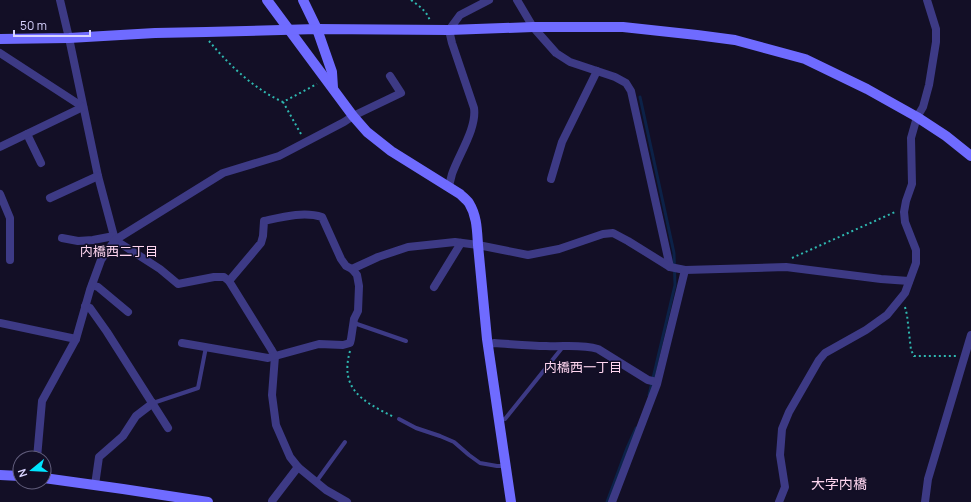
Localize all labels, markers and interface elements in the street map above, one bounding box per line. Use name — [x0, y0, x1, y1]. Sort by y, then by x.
scale bar — [14, 12, 90, 38]
text: 50 m — [20, 17, 47, 34]
district label: 内橋西二丁目 — [80, 242, 158, 260]
district label: 内橋西一丁目 — [544, 358, 622, 376]
north arrow — [12, 450, 52, 490]
text: N — [14, 467, 30, 479]
district label: 大字内橋 — [811, 474, 867, 493]

